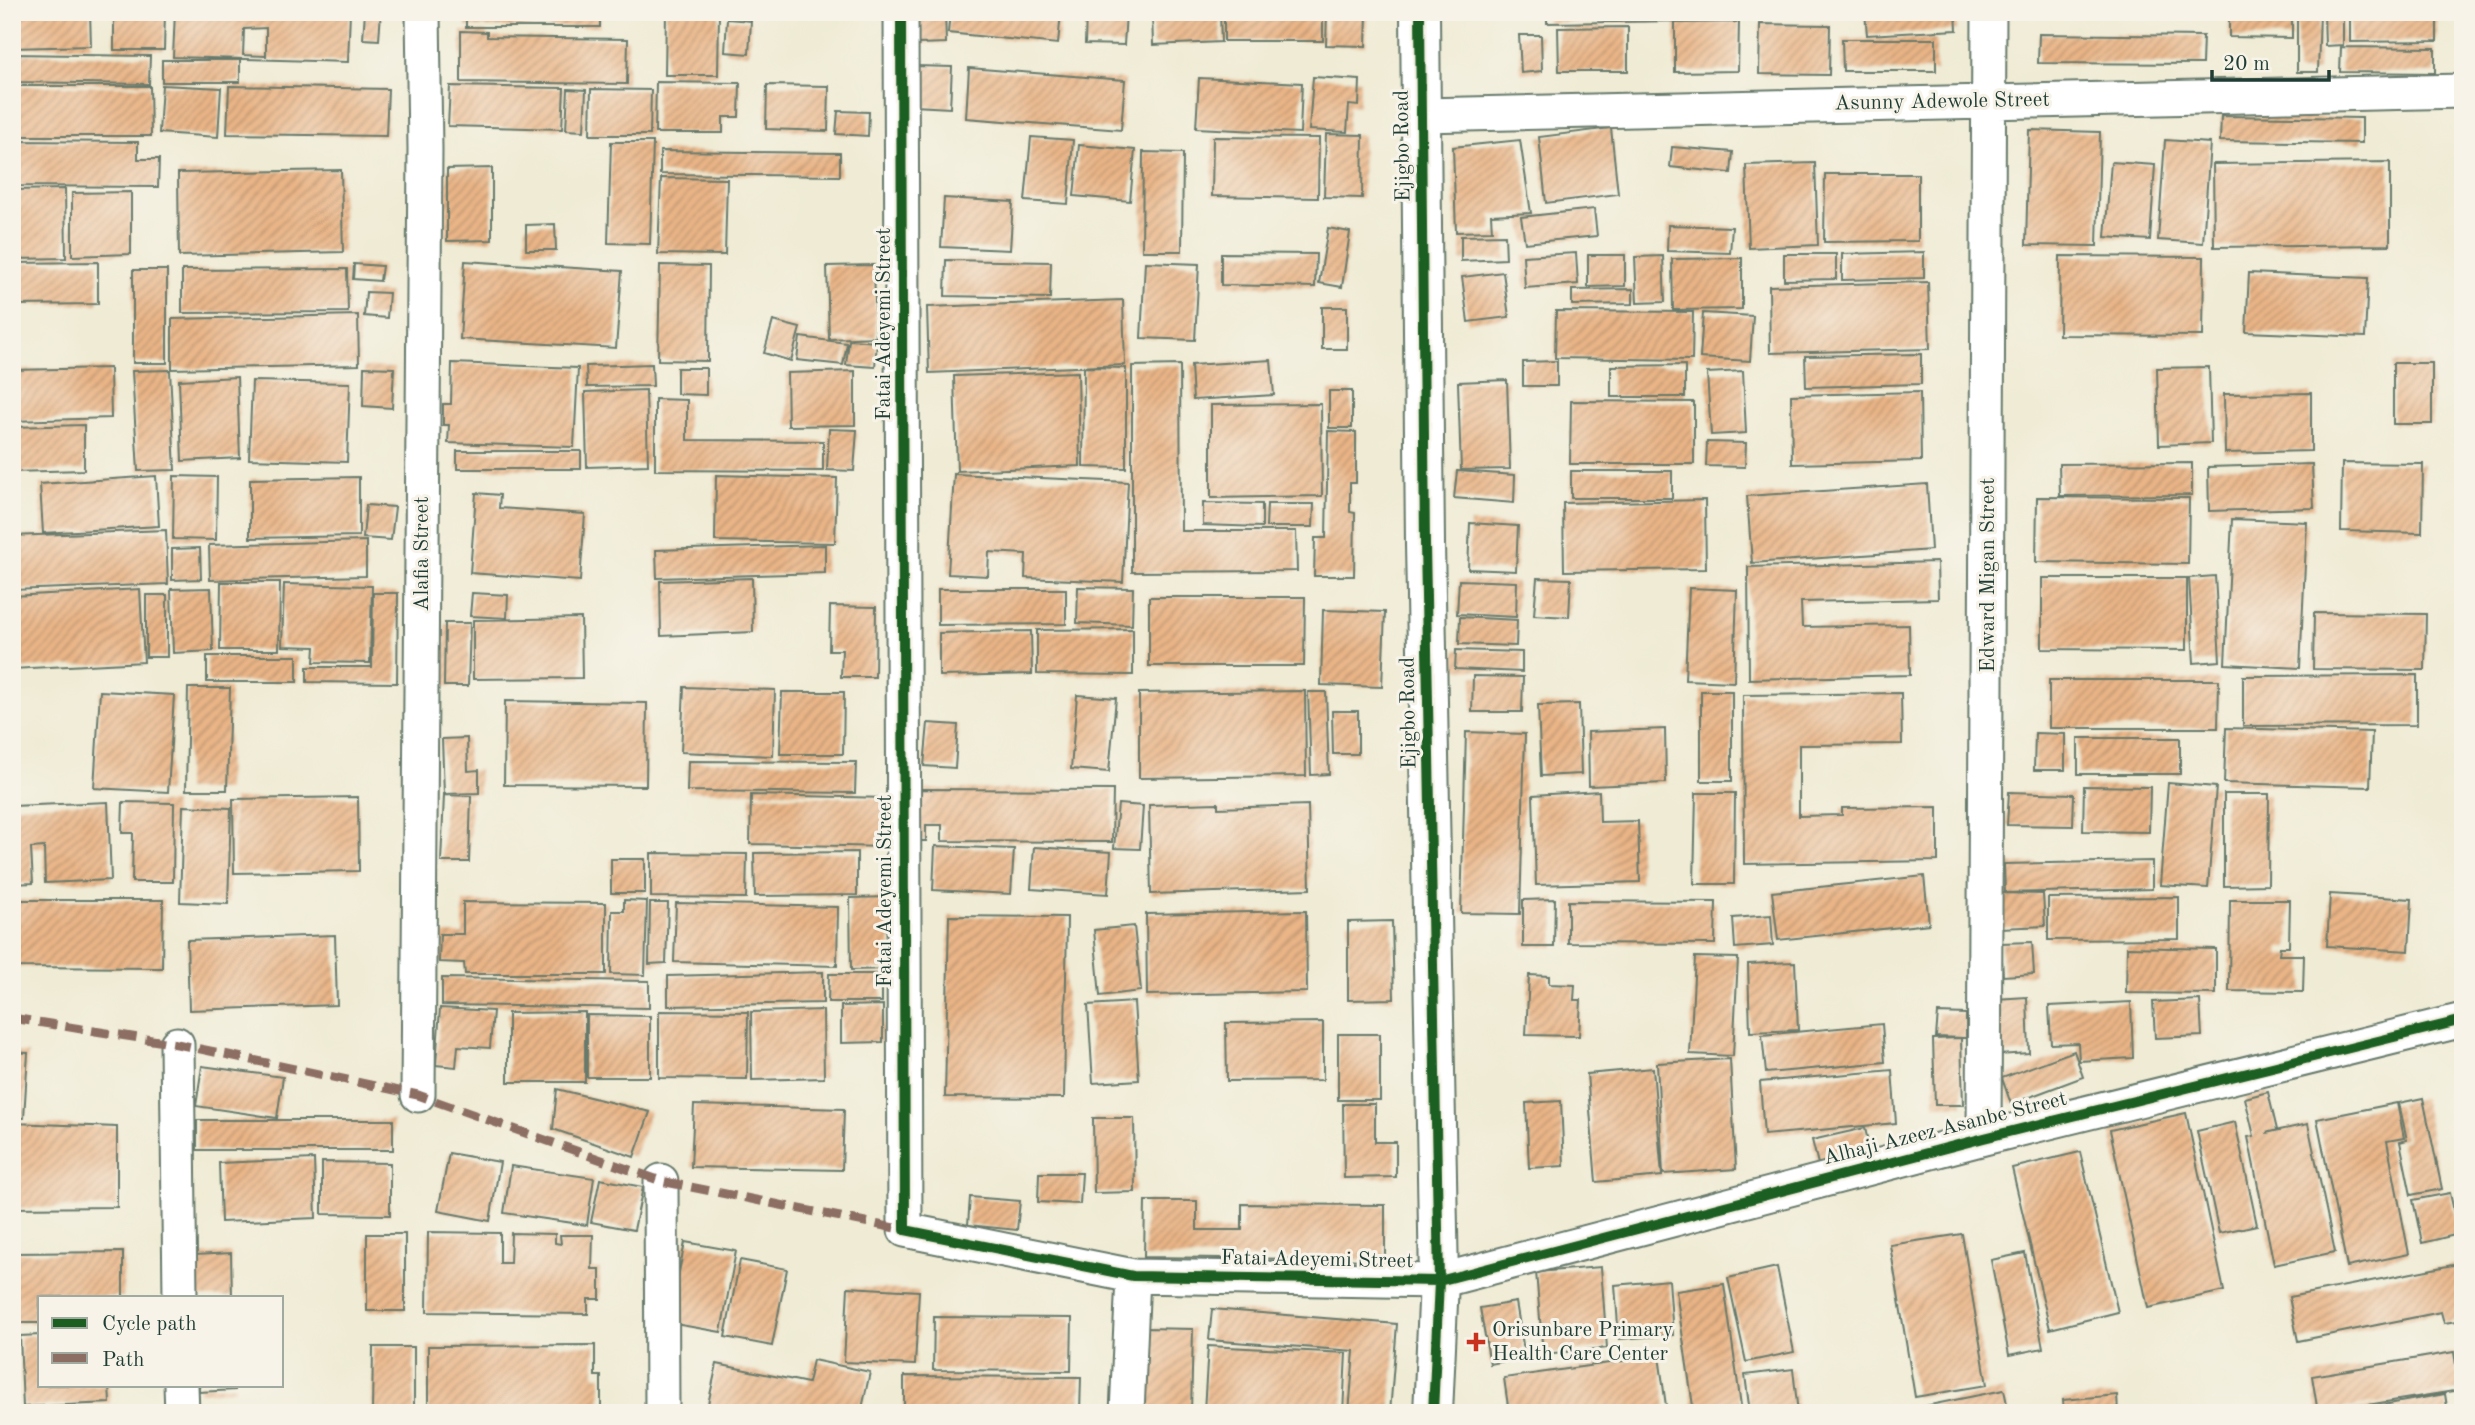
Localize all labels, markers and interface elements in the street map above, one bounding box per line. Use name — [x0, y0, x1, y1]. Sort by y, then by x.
scale bar — [2212, 38, 2330, 82]
text: 20 m — [2223, 54, 2270, 75]
street label: Ejigbo Road — [1392, 90, 1414, 202]
street label: Asunny Adewole Street — [1834, 90, 2050, 114]
street label: Fatai Adeyemi Street — [874, 228, 895, 420]
street label: Edward Migan Street — [1978, 478, 1999, 672]
street label: Alafia Street — [412, 496, 433, 612]
street label: Ejigbo Road — [1398, 657, 1420, 769]
street label: Fatai Adeyemi Street — [875, 795, 896, 987]
street label: Alhaji Azeez Asanbe Street — [1821, 1089, 2069, 1169]
street label: Fatai Adeyemi Street — [1220, 1248, 1414, 1272]
legend — [38, 1296, 284, 1386]
text: Cycle path — [102, 1314, 197, 1335]
place label: Orisunbare Primary Health Care Center — [1492, 1320, 1673, 1365]
marker: Orisunbare Primary Health Care Center — [1466, 1332, 1486, 1352]
text: Path — [102, 1350, 145, 1371]

